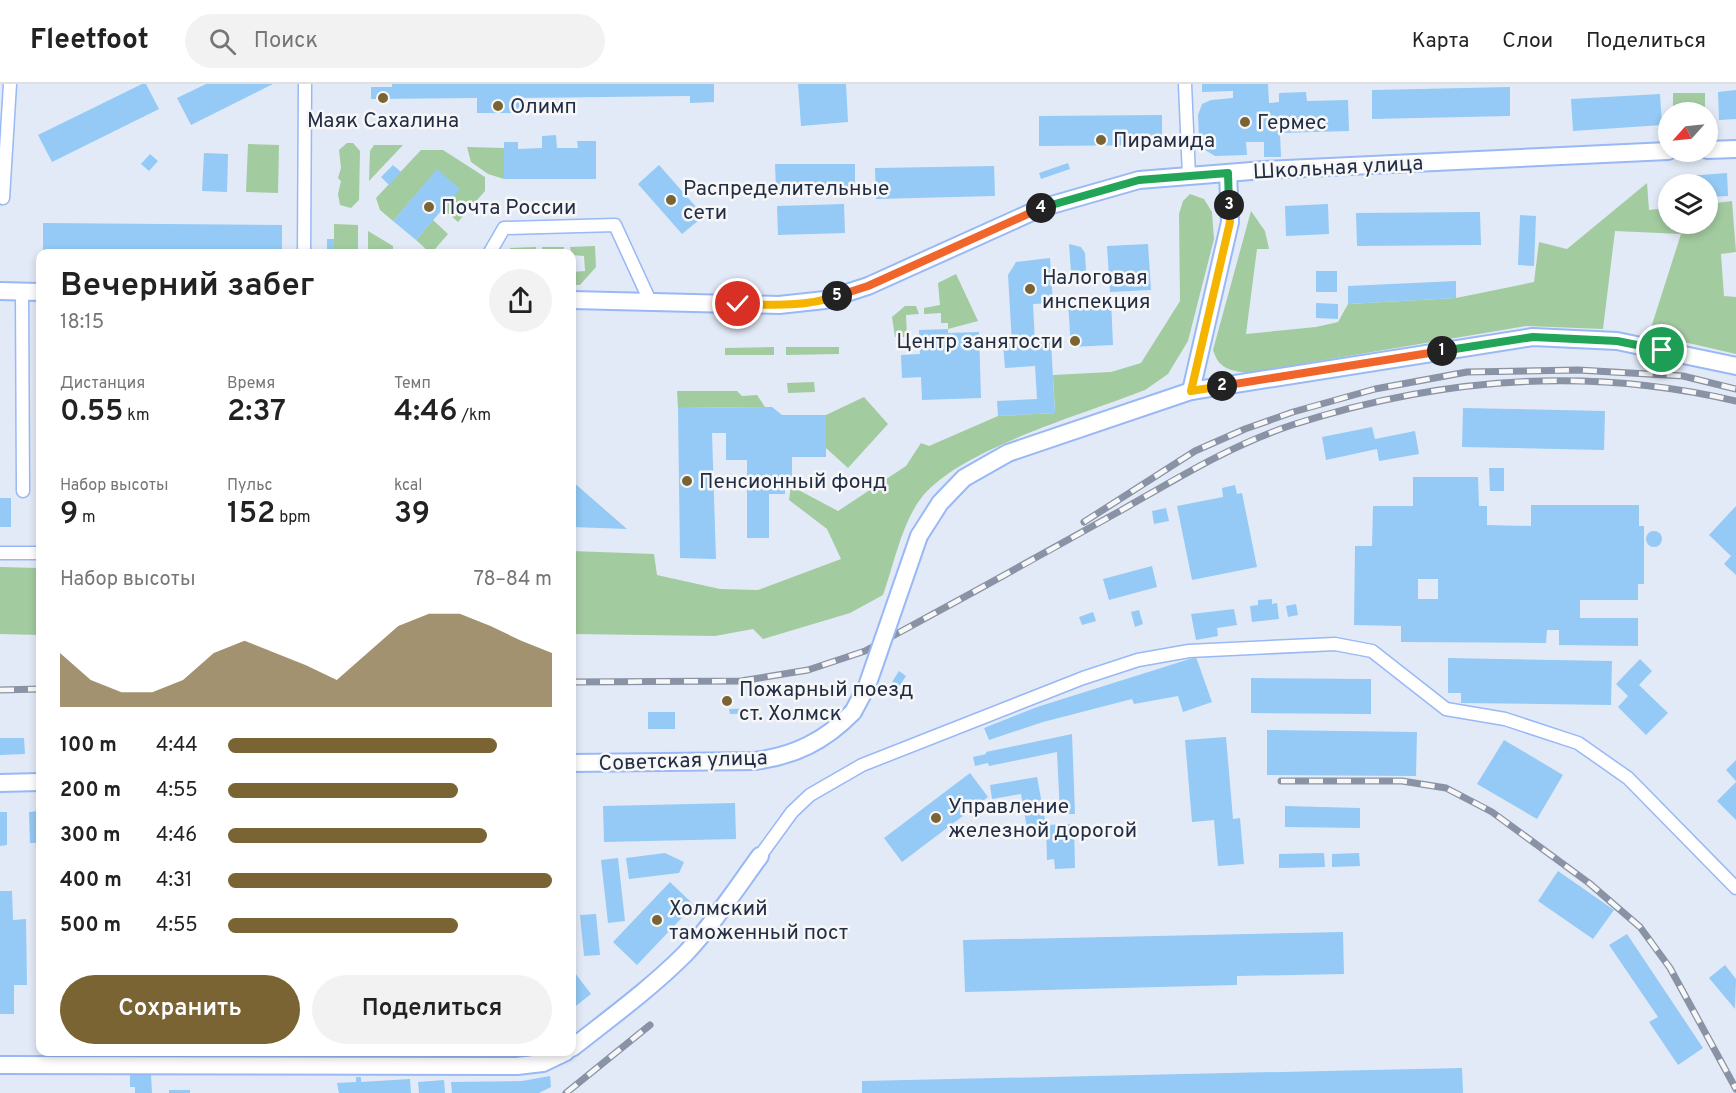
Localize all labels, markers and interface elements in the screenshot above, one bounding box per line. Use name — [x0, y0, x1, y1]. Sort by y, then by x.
search box — [185, 14, 605, 68]
text: Fleetfoot — [30, 23, 149, 59]
icon: search — [206, 25, 239, 58]
text: Поиск — [254, 28, 318, 55]
text: Карта — [1412, 28, 1469, 55]
text: Слои — [1502, 28, 1553, 55]
text: Поделиться — [1586, 28, 1706, 55]
marker: Маяк Сахалина — [376, 91, 390, 105]
place label: Олимп — [510, 94, 577, 121]
marker: Олимп — [491, 99, 505, 113]
north arrow — [1658, 102, 1718, 162]
map controls — [1658, 102, 1718, 234]
place label: Маяк Сахалина — [307, 108, 459, 135]
place label: Гермес — [1257, 110, 1327, 137]
marker: Гермес — [1238, 115, 1252, 129]
place label: Пирамида — [1113, 128, 1215, 155]
marker: Пирамида — [1094, 133, 1108, 147]
street label: Школьная улица — [1252, 151, 1424, 186]
button: layers — [1658, 174, 1718, 234]
place label: Распределительные сети — [683, 176, 889, 227]
pin: 3 — [1214, 190, 1244, 220]
marker: Распределительные сети — [664, 193, 678, 207]
pin: 4 — [1026, 193, 1056, 223]
place label: Почта России — [441, 195, 576, 222]
text: 3 — [1224, 195, 1234, 215]
text: 4 — [1036, 198, 1046, 218]
marker: Почта России — [422, 200, 436, 214]
place label: Налоговая инспекция — [1042, 265, 1151, 316]
text: Вечерний забег — [60, 266, 315, 308]
button: share — [489, 269, 552, 332]
pin — [712, 278, 763, 329]
pin: 5 — [822, 281, 852, 311]
marker: Налоговая инспекция — [1023, 282, 1037, 296]
text: 5 — [832, 286, 842, 306]
icon: check — [721, 287, 754, 320]
text: 18:15 — [60, 310, 104, 336]
pin — [1636, 324, 1687, 375]
place label: Центр занятости — [896, 329, 1063, 356]
icon: arrive — [1645, 333, 1678, 366]
marker: Центр занятости — [1068, 334, 1082, 348]
pin: 1 — [1427, 336, 1457, 366]
text: 1 — [1439, 341, 1445, 361]
pin: 2 — [1207, 371, 1237, 401]
text: Дистанция — [60, 374, 145, 394]
text: Время — [227, 374, 275, 394]
text: Темп — [394, 374, 431, 394]
text: 2 — [1217, 376, 1227, 396]
text: 0.55 — [60, 394, 124, 431]
text: 2:37 — [227, 394, 286, 431]
text: 4:46 — [394, 394, 458, 431]
text: km — [124, 406, 149, 426]
text: /km — [458, 406, 491, 426]
place label: Пенсионный фонд — [699, 469, 887, 496]
marker: Пенсионный фонд — [680, 474, 694, 488]
text: Набор высоты — [60, 476, 168, 496]
text: Пульс — [227, 476, 273, 496]
text: kcal — [394, 476, 422, 496]
text: 9 — [60, 496, 78, 533]
text: 152 — [227, 496, 275, 533]
text: 39 — [394, 496, 430, 533]
text: m — [78, 508, 96, 528]
text: bpm — [275, 508, 311, 528]
text: Набор высоты — [60, 567, 196, 593]
text: 78–84 m — [474, 567, 552, 593]
place label: Пожарный поезд ст. Холмск — [739, 677, 913, 728]
marker: Пожарный поезд ст. Холмск — [720, 694, 734, 708]
text: 100 m — [60, 733, 117, 759]
text: 4:44 — [156, 733, 198, 759]
street label: Советская улица — [598, 745, 768, 778]
text: 200 m — [60, 778, 121, 804]
text: 4:55 — [156, 778, 198, 804]
place label: Управление железной дорогой — [948, 794, 1137, 845]
marker: Управление железной дорогой — [929, 811, 943, 825]
text: 300 m — [60, 823, 121, 849]
text: 4:46 — [156, 823, 197, 849]
text: 400 m — [60, 868, 122, 894]
text: 4:31 — [156, 868, 192, 894]
place label: Холмский таможенный пост — [669, 896, 848, 947]
text: 500 m — [60, 913, 121, 939]
text: 4:55 — [156, 913, 198, 939]
marker: Холмский таможенный пост — [650, 913, 664, 927]
button: Сохранить — [60, 975, 300, 1044]
button: Поделиться — [312, 975, 552, 1044]

